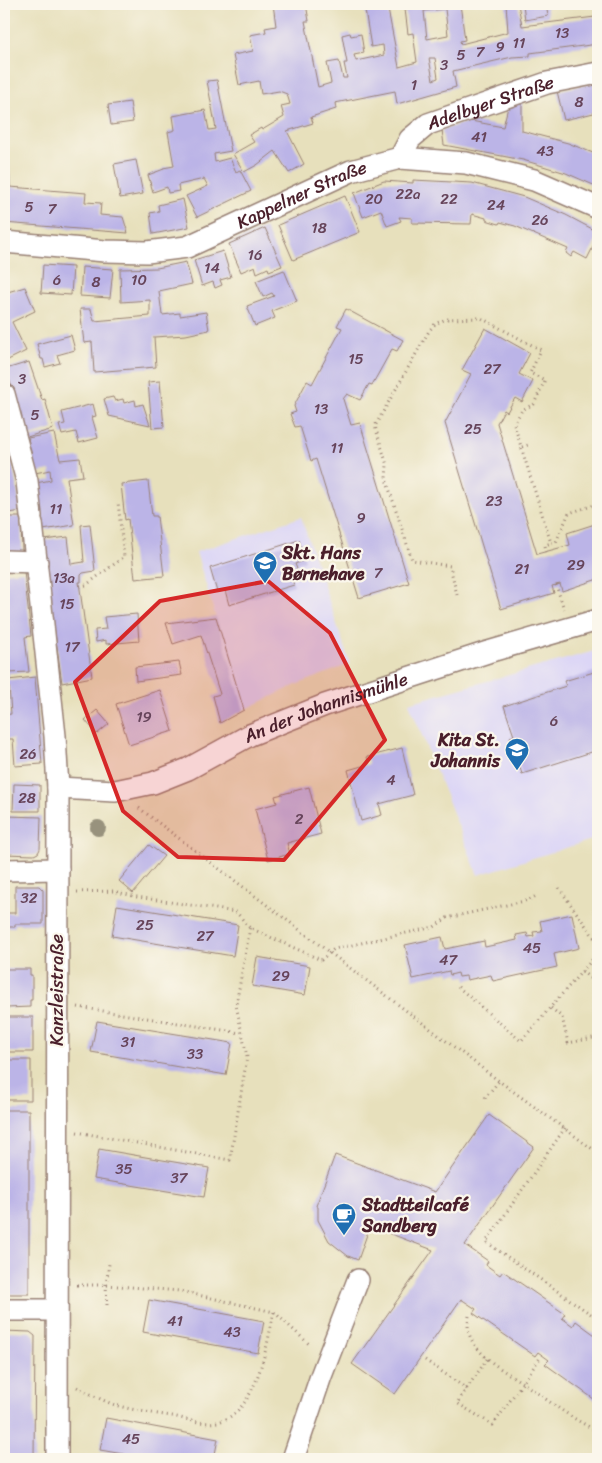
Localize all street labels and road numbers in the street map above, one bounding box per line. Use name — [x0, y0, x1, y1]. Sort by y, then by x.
street label: Adelbyer Straße — [422, 66, 557, 140]
street label: Kappelner Straße — [231, 151, 370, 238]
street label: An der Johannismühle — [236, 663, 412, 752]
street label: Kanzleistraße — [41, 934, 73, 1046]

